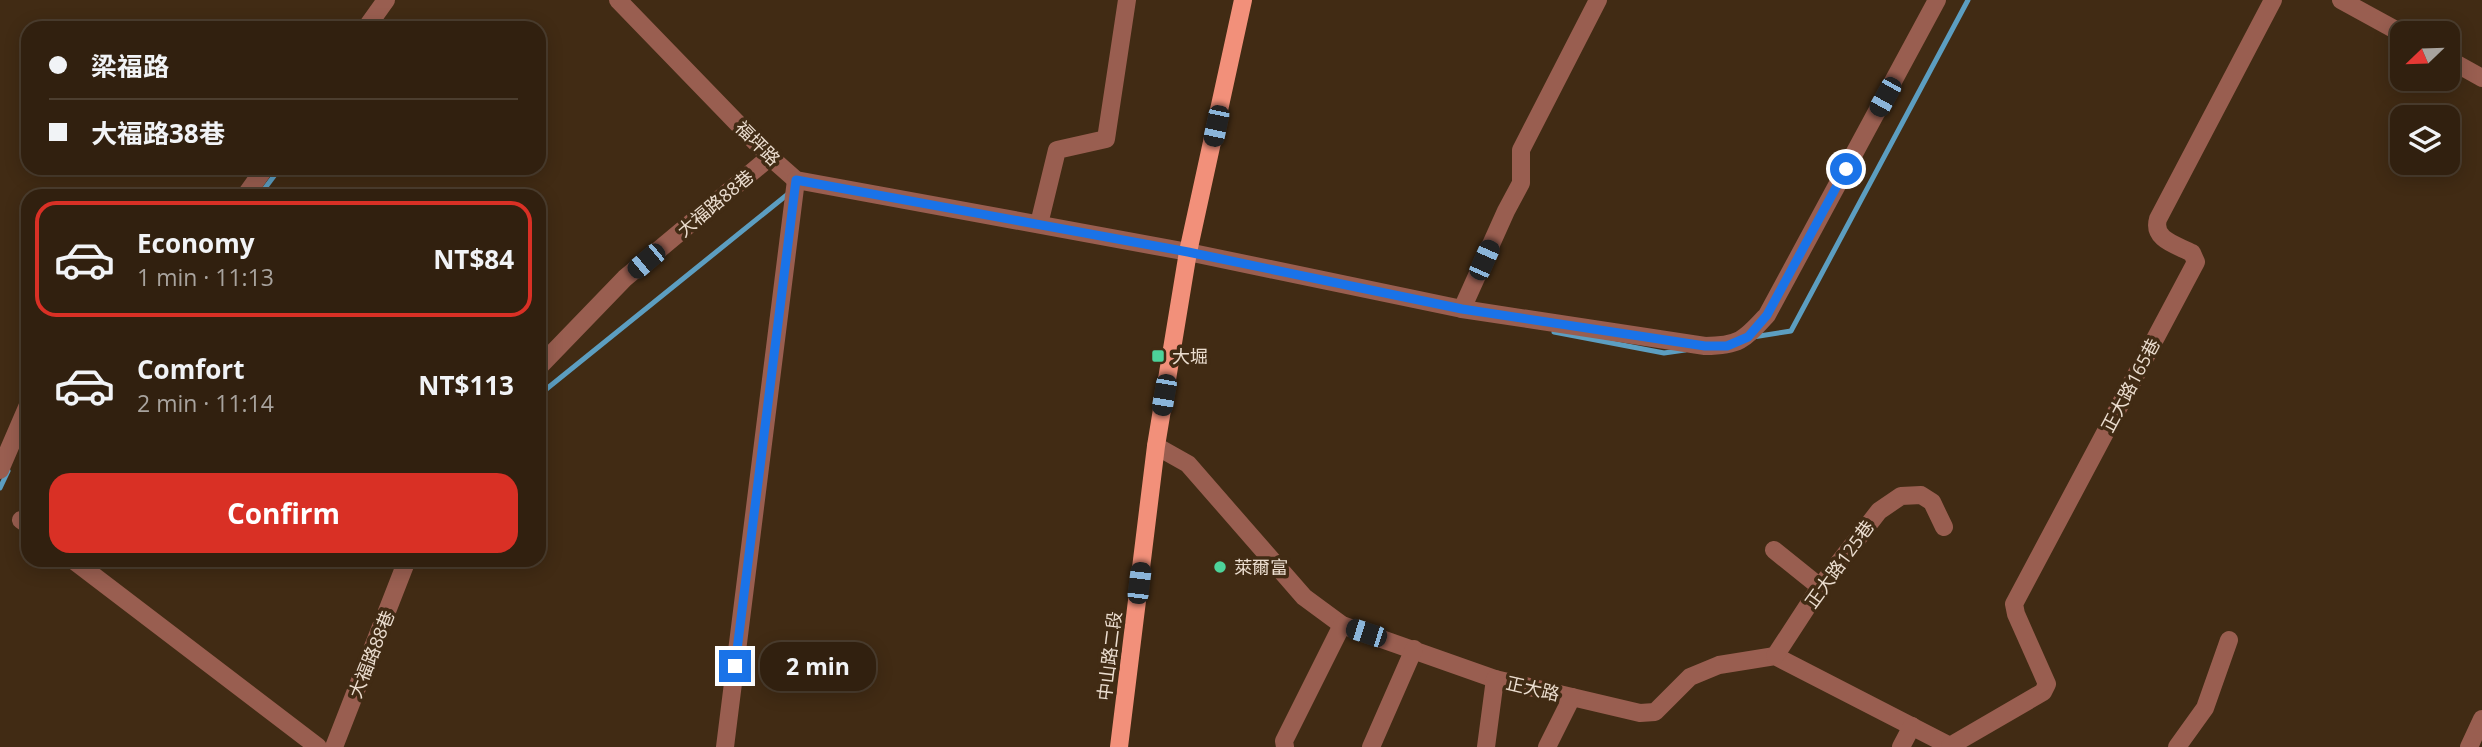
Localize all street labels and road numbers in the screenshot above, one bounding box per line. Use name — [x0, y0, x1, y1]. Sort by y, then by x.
street label: 福坪路 — [730, 115, 786, 171]
street label: 大福路88巷 — [672, 164, 758, 242]
street label: 正大路165巷 — [2095, 334, 2165, 436]
street label: 正大路125巷 — [1799, 515, 1879, 613]
street label: 大福路88巷 — [343, 607, 399, 701]
street label: 中山路二段 — [1092, 610, 1126, 702]
street label: 正大路 — [1504, 670, 1562, 706]

